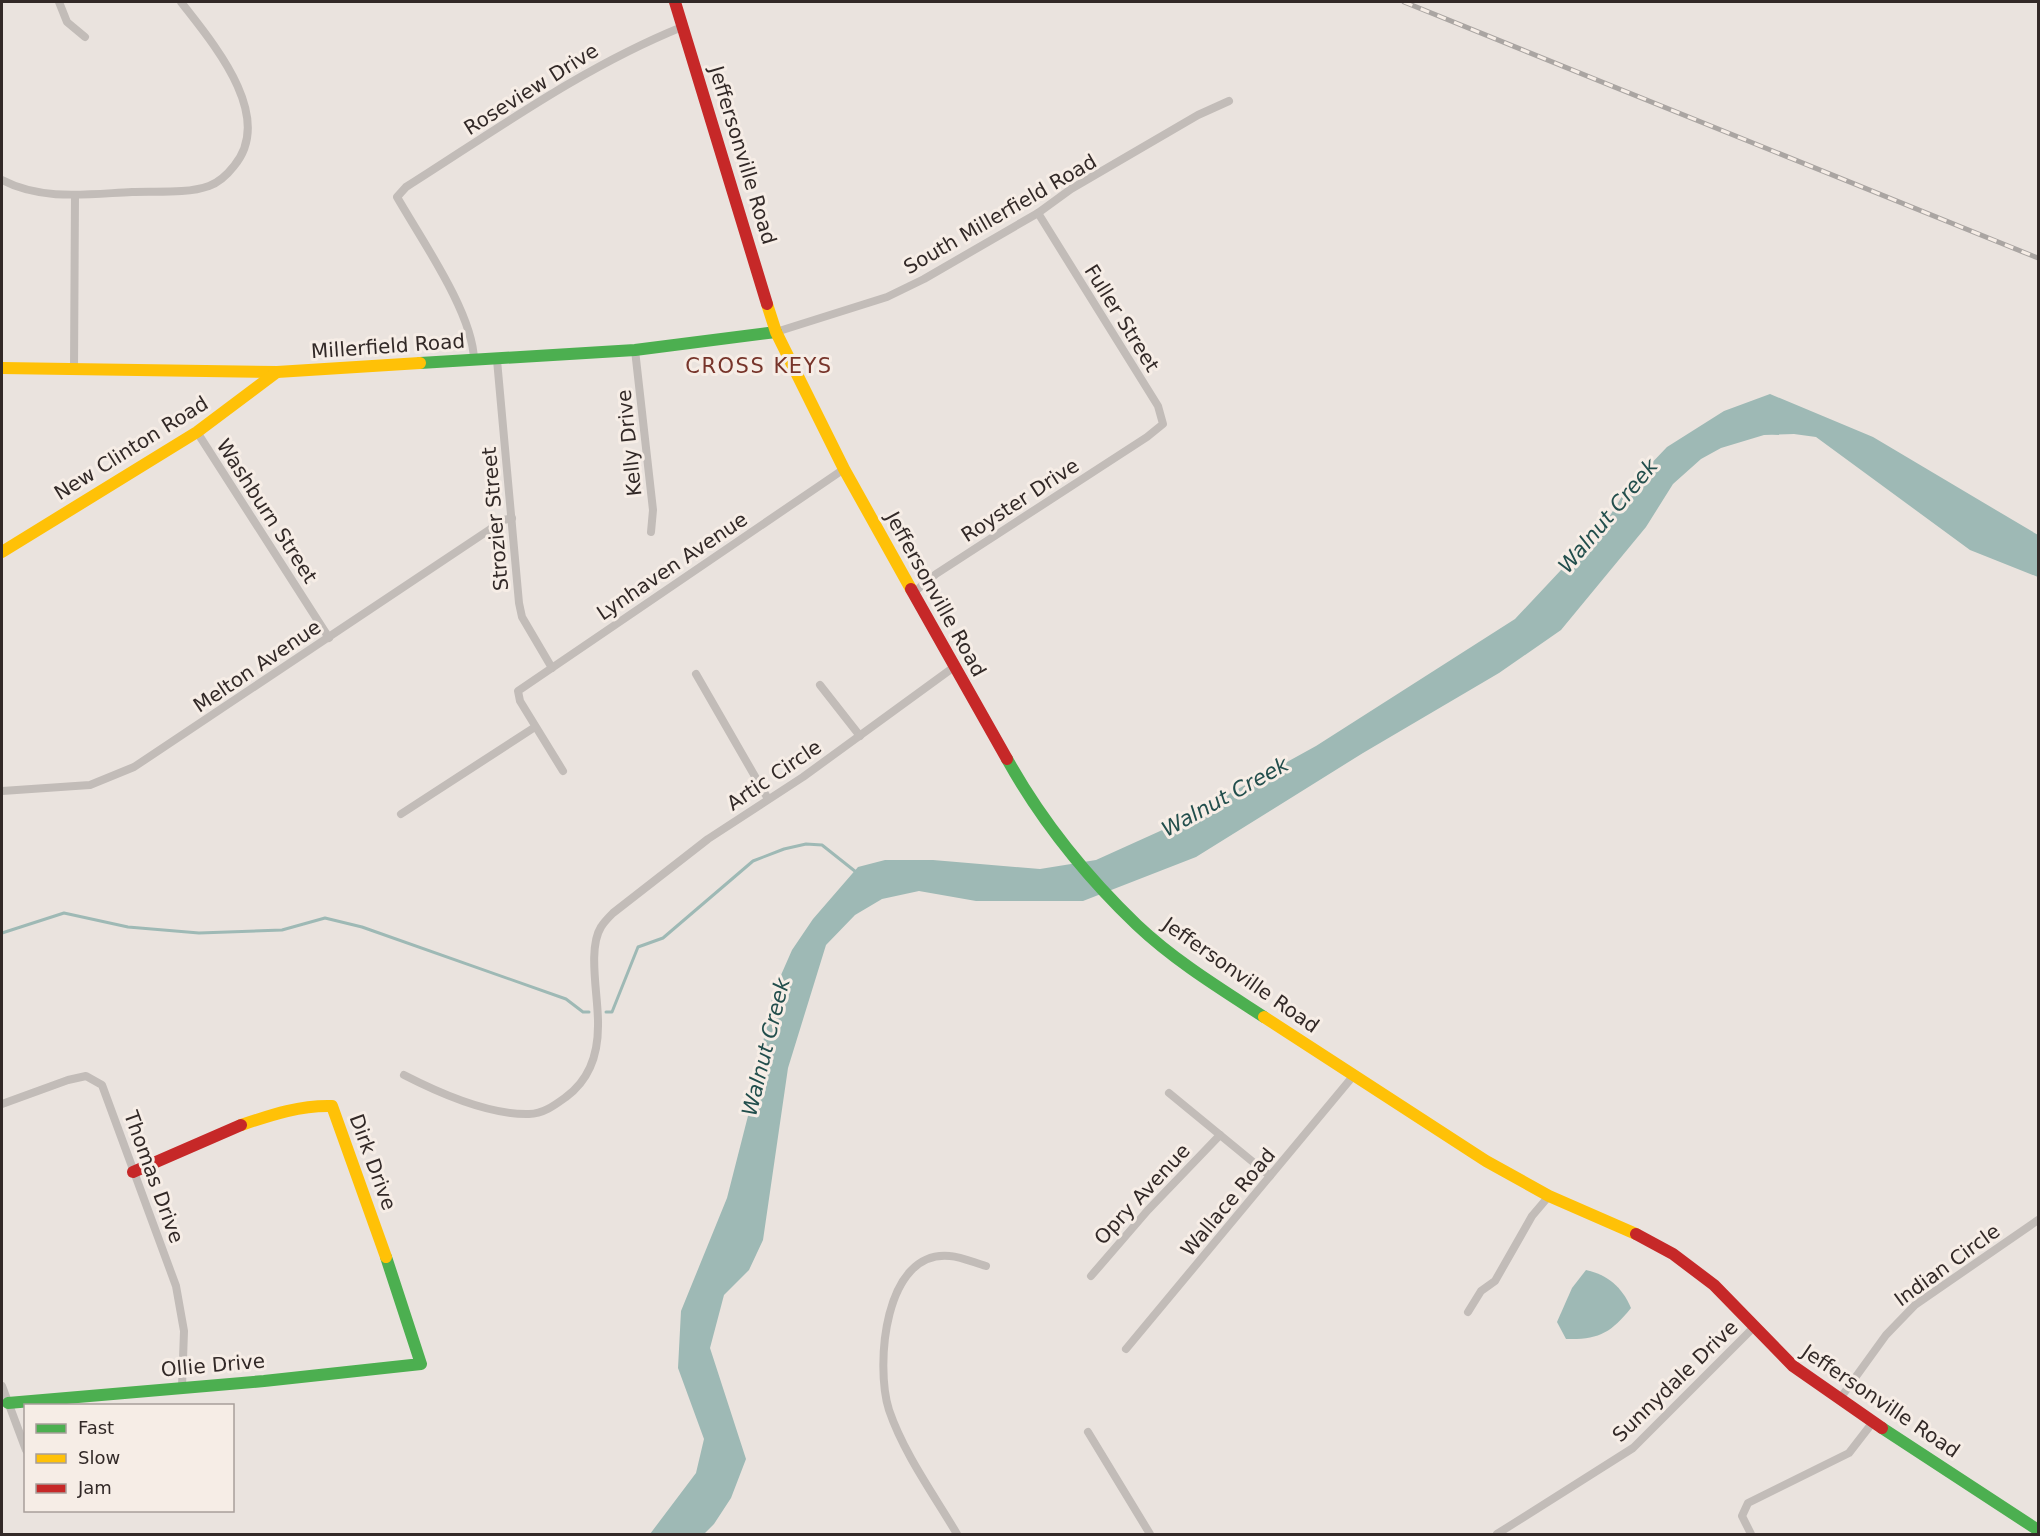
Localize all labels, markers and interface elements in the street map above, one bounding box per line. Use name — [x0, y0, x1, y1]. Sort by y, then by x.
street label: Roseview Drive — [459, 38, 603, 140]
street label: Jeffersonville Road — [704, 61, 782, 247]
street label: South Millerfield Road — [899, 149, 1101, 279]
street label: Fuller Street — [1080, 260, 1165, 376]
street label: Millerfield Road — [310, 329, 466, 363]
district label: CROSS KEYS — [685, 354, 833, 378]
street label: Kelly Drive — [611, 389, 647, 497]
street label: New Clinton Road — [50, 391, 212, 505]
street label: Washburn Street — [211, 434, 323, 588]
street label: Strozier Street — [477, 446, 513, 592]
street label: Royster Drive — [957, 453, 1083, 547]
water label: Walnut Creek — [1553, 454, 1663, 578]
street label: Jeffersonville Road — [880, 505, 991, 681]
street label: Lynhaven Avenue — [592, 507, 752, 625]
street label: Melton Avenue — [189, 615, 325, 717]
street label: Artic Circle — [722, 735, 826, 815]
water label: Walnut Creek — [1157, 752, 1293, 842]
street label: Jeffersonville Road — [1157, 911, 1324, 1038]
water label: Walnut Creek — [737, 975, 795, 1118]
street label: Thomas Drive — [119, 1107, 189, 1246]
street label: Dirk Drive — [345, 1111, 401, 1213]
street label: Opry Avenue — [1089, 1139, 1195, 1249]
street label: Wallace Road — [1176, 1143, 1280, 1261]
street label: Indian Circle — [1890, 1219, 2004, 1311]
street label: Sunnydale Drive — [1607, 1315, 1743, 1447]
street label: Jeffersonville Road — [1796, 1338, 1964, 1463]
street label: Ollie Drive — [160, 1348, 266, 1382]
legend — [24, 1404, 234, 1512]
text: Fast — [78, 1417, 114, 1438]
text: Slow — [78, 1447, 120, 1468]
text: Jam — [77, 1477, 112, 1498]

